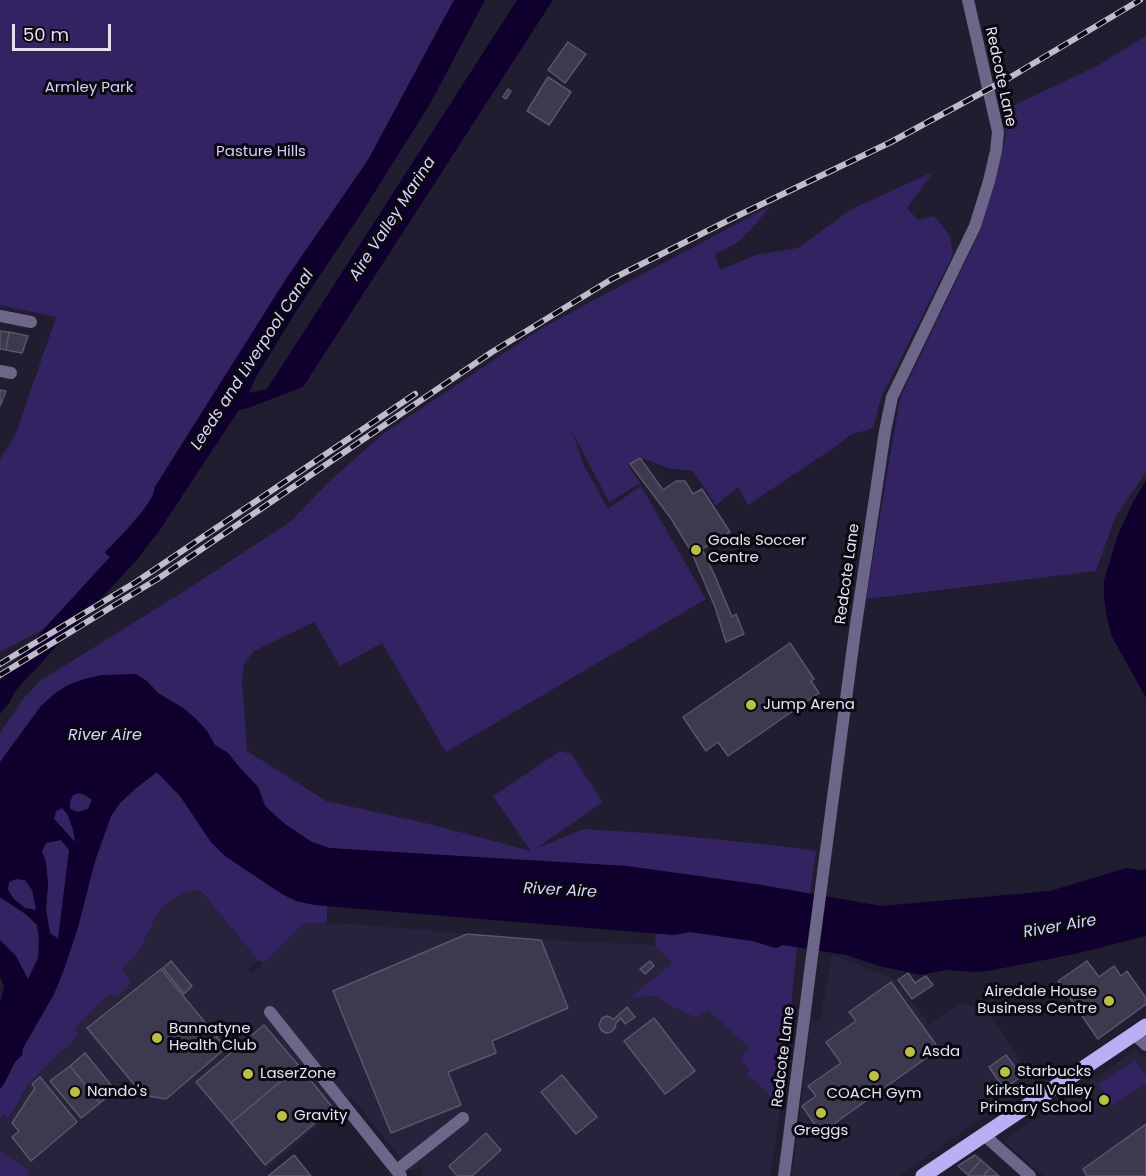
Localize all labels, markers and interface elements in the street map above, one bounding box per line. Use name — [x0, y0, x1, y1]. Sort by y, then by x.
scale bar — [15, 12, 114, 50]
text: 50 m — [23, 22, 69, 47]
street label: Redcote Lane — [981, 25, 1019, 129]
park label: Armley Park — [45, 79, 133, 97]
park label: Pasture Hills — [216, 143, 306, 161]
water label: Aire Valley Marina — [346, 153, 440, 285]
water label: Leeds and Liverpool Canal — [187, 266, 319, 454]
street label: Redcote Lane — [832, 522, 864, 626]
place label: Goals Soccer Centre — [708, 532, 806, 567]
marker: Goals Soccer Centre — [689, 543, 703, 557]
place label: Jump Arena — [763, 696, 855, 714]
marker: Jump Arena — [744, 698, 758, 712]
water label: River Aire — [68, 726, 142, 746]
water label: River Aire — [523, 879, 597, 903]
water label: River Aire — [1022, 911, 1098, 943]
place label: Airedale House Business Centre — [977, 983, 1097, 1018]
marker: Airedale House Business Centre — [1102, 994, 1116, 1008]
street label: Redcote Lane — [769, 1006, 799, 1108]
place label: Bannatyne Health Club — [169, 1020, 257, 1055]
marker: Bannatyne Health Club — [150, 1031, 164, 1045]
place label: Asda — [922, 1043, 960, 1061]
marker: Asda — [903, 1045, 917, 1059]
place label: Starbucks — [1017, 1063, 1091, 1081]
place label: LaserZone — [260, 1065, 336, 1083]
marker: Starbucks — [998, 1065, 1012, 1079]
marker: LaserZone — [241, 1067, 255, 1081]
marker: COACH Gym — [867, 1069, 881, 1083]
place label: Kirkstall Valley Primary School — [980, 1082, 1092, 1117]
place label: Nando's — [87, 1083, 147, 1101]
marker: Nando's — [68, 1085, 82, 1099]
place label: COACH Gym — [826, 1085, 922, 1103]
marker: Kirkstall Valley Primary School — [1097, 1093, 1111, 1107]
marker: Greggs — [814, 1106, 828, 1120]
place label: Gravity — [294, 1107, 347, 1125]
marker: Gravity — [275, 1109, 289, 1123]
place label: Greggs — [794, 1122, 848, 1140]

